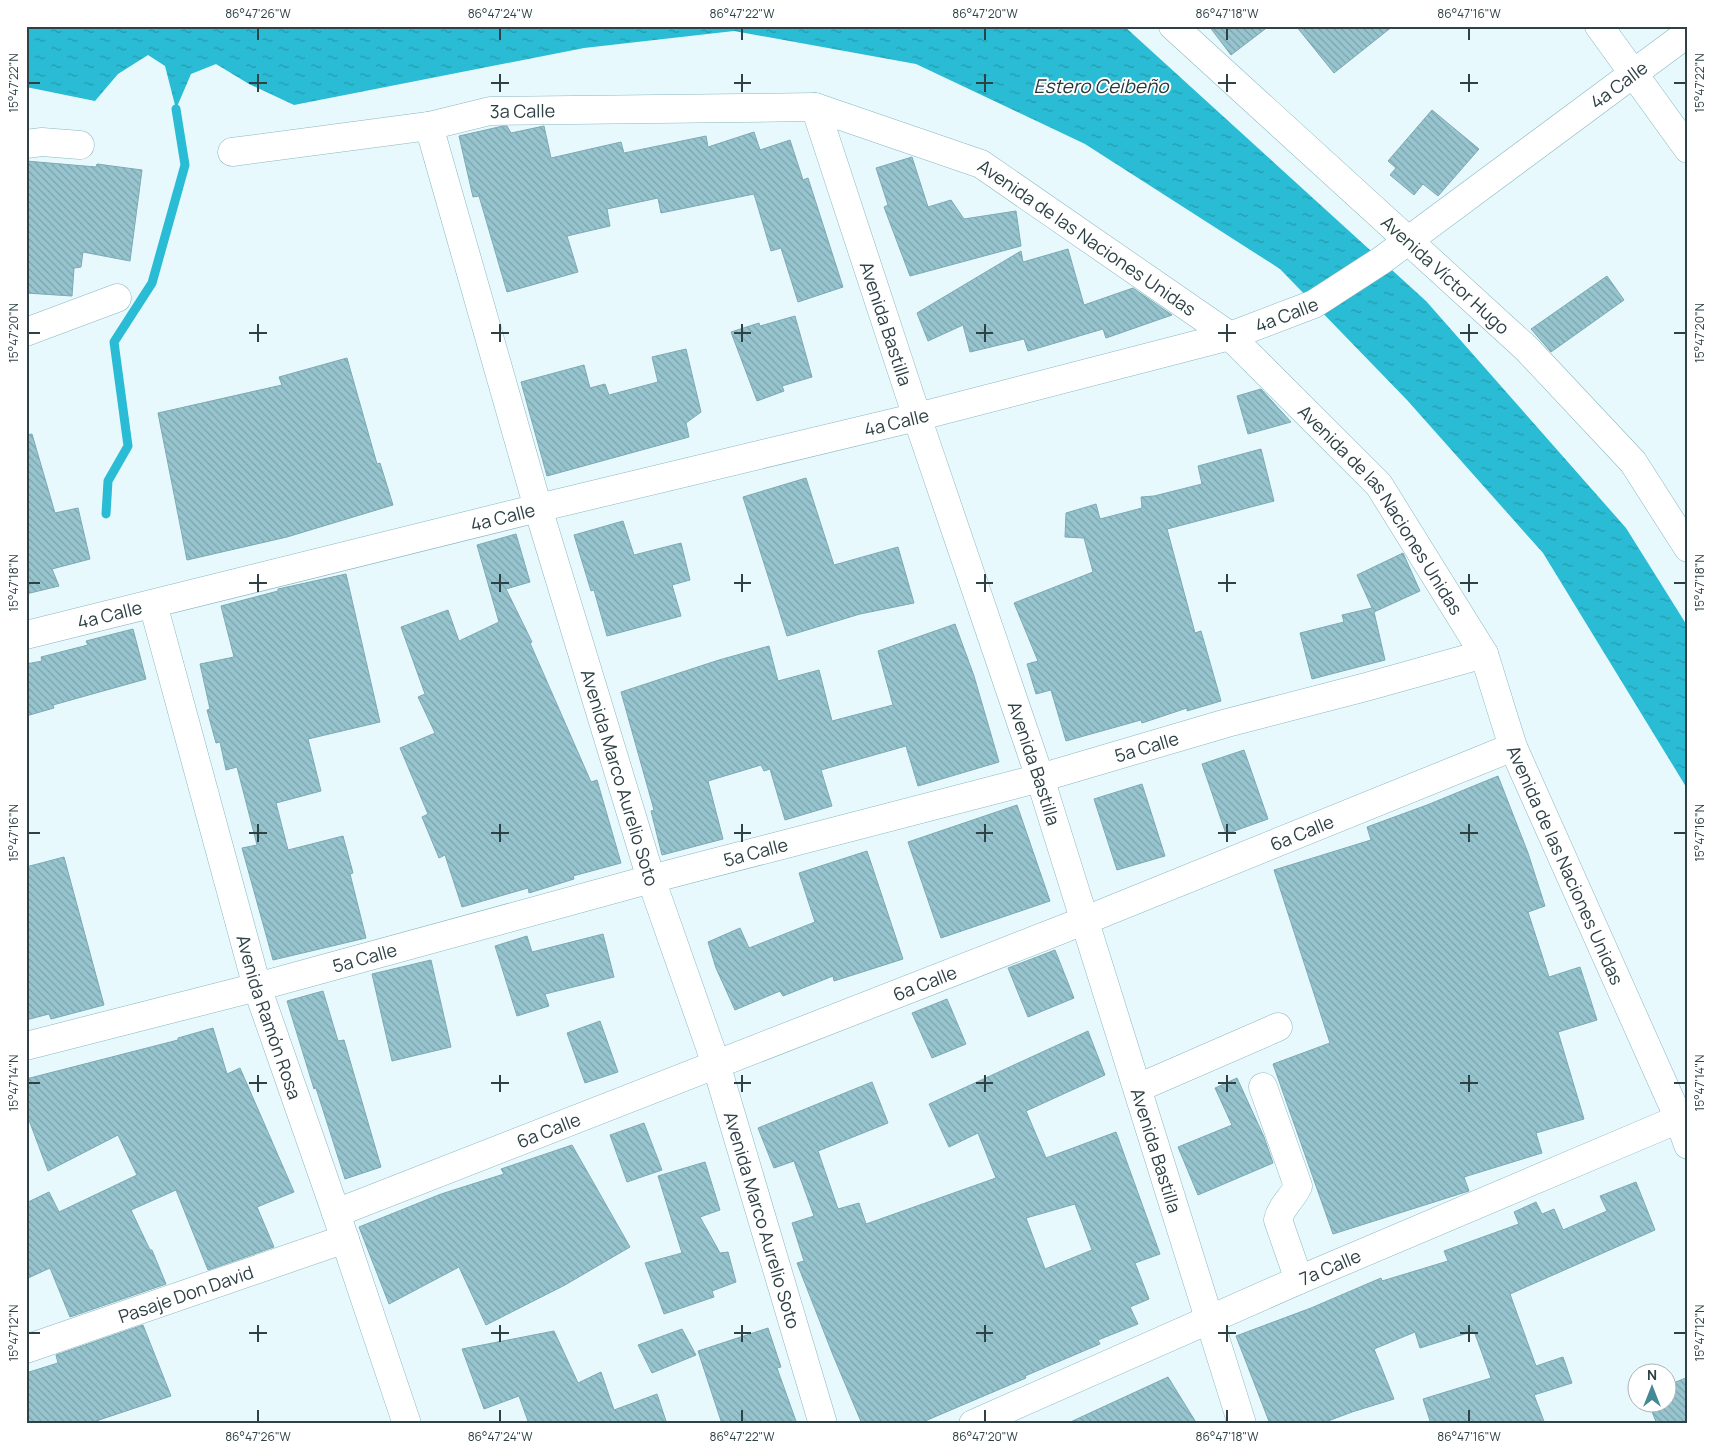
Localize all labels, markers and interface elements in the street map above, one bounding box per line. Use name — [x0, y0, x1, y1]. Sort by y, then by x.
text: 86°47'26"W — [225, 5, 292, 22]
text: 86°47'24"W — [468, 5, 533, 22]
text: 86°47'22"W — [709, 5, 775, 22]
text: 86°47'20"W — [952, 5, 1019, 22]
text: 86°47'18"W — [1195, 5, 1259, 22]
text: 86°47'16"W — [1437, 5, 1502, 22]
text: 15°47'22"N — [5, 53, 22, 113]
text: 15°47'22"N — [1691, 53, 1708, 113]
street label: 4a Calle — [1585, 55, 1652, 114]
water label: Estero Ceibeño — [1034, 73, 1170, 99]
street label: 3a Calle — [490, 98, 555, 123]
street label: Avenida de las Naciones Unidas — [973, 154, 1201, 321]
street label: Avenida Víctor Hugo — [1376, 210, 1515, 339]
street label: Avenida Bastilla — [855, 258, 918, 389]
street label: 4a Calle — [1251, 292, 1322, 337]
text: 15°47'20"N — [5, 303, 22, 363]
text: 15°47'20"N — [1691, 303, 1708, 363]
street label: Avenida de las Naciones Unidas — [1293, 399, 1469, 619]
street label: 4a Calle — [861, 402, 931, 441]
street label: 4a Calle — [468, 497, 538, 536]
text: 15°47'18"N — [5, 554, 22, 612]
text: 15°47'18"N — [1691, 554, 1708, 612]
street label: 4a Calle — [75, 595, 144, 634]
street label: Avenida Marco Aurelio Soto — [576, 666, 664, 889]
street label: Avenida Bastilla — [1003, 698, 1066, 828]
street label: 5a Calle — [1112, 726, 1182, 767]
street label: Avenida de las Naciones Unidas — [1502, 741, 1630, 989]
text: 15°47'16"N — [5, 804, 22, 862]
text: 15°47'16"N — [1691, 804, 1708, 862]
street label: 6a Calle — [1266, 809, 1337, 856]
street label: 5a Calle — [721, 832, 790, 872]
street label: Avenida Ramón Rosa — [231, 932, 307, 1102]
street label: 5a Calle — [330, 937, 400, 978]
street label: 6a Calle — [889, 960, 960, 1006]
text: 15°47'14"N — [5, 1055, 22, 1111]
text: 15°47'14"N — [1691, 1055, 1708, 1111]
street label: Avenida Bastilla — [1126, 1085, 1187, 1216]
street label: 6a Calle — [513, 1107, 584, 1153]
street label: Avenida Marco Aurelio Soto — [719, 1109, 806, 1331]
street label: 7a Calle — [1296, 1243, 1364, 1291]
street label: Pasaje Don David — [115, 1260, 257, 1328]
text: 15°47'12"N — [5, 1304, 22, 1362]
text: 15°47'12"N — [1691, 1304, 1708, 1362]
north arrow — [1626, 1362, 1676, 1412]
text: N — [1647, 1365, 1657, 1384]
text: 86°47'26"W — [225, 1428, 292, 1445]
text: 86°47'24"W — [468, 1428, 533, 1445]
text: 86°47'22"W — [709, 1428, 775, 1445]
text: 86°47'20"W — [952, 1428, 1019, 1445]
text: 86°47'18"W — [1195, 1428, 1259, 1445]
text: 86°47'16"W — [1437, 1428, 1502, 1445]

